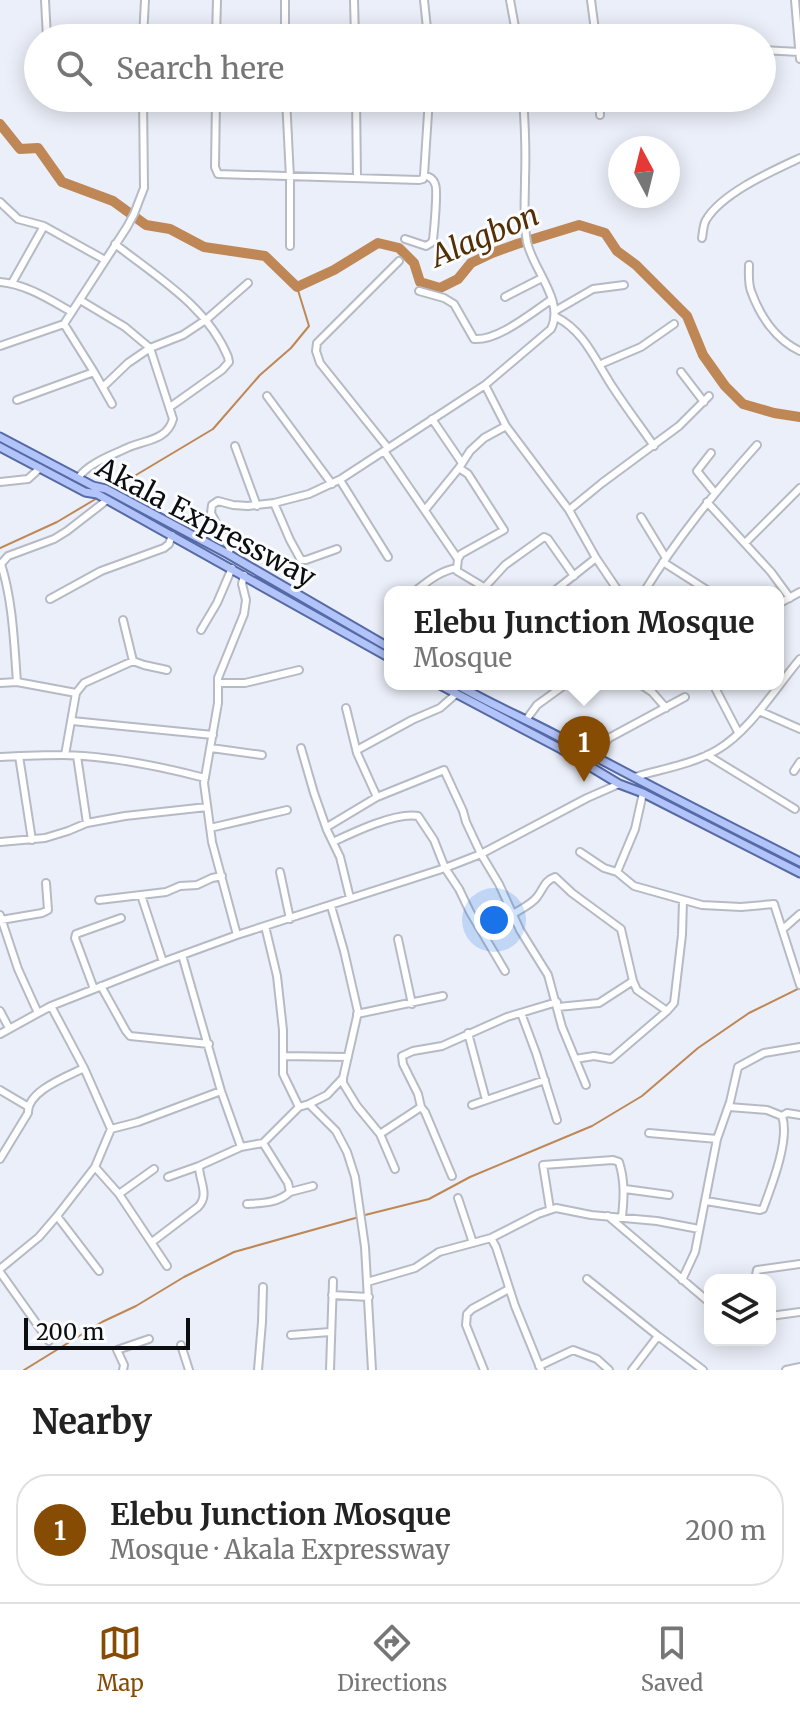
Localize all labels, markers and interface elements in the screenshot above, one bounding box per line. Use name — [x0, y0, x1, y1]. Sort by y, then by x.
search box — [24, 24, 776, 112]
icon: search — [52, 46, 96, 90]
text: Search here — [116, 49, 284, 87]
north arrow — [608, 136, 680, 208]
water label: Alagbon — [423, 195, 544, 276]
street label: Akala Expressway — [89, 448, 323, 595]
popup — [384, 586, 784, 690]
text: Elebu Junction Mosque — [414, 603, 754, 641]
text: Mosque — [414, 641, 512, 674]
pin: 1 — [558, 716, 610, 782]
your location — [474, 900, 514, 940]
map controls — [704, 1274, 776, 1346]
button: layers — [704, 1274, 776, 1346]
scale bar — [24, 1314, 190, 1350]
text: 200 m — [36, 1318, 104, 1346]
text: Nearby — [32, 1401, 152, 1443]
text: Elebu Junction Mosque — [110, 1495, 451, 1533]
text: 1 — [54, 1514, 66, 1547]
text: 200 m — [685, 1514, 766, 1547]
text: Mosque · Akala Expressway — [110, 1533, 450, 1566]
tab: Map — [97, 1621, 144, 1697]
tab: Directions — [337, 1621, 447, 1697]
tab: Saved — [641, 1621, 703, 1697]

